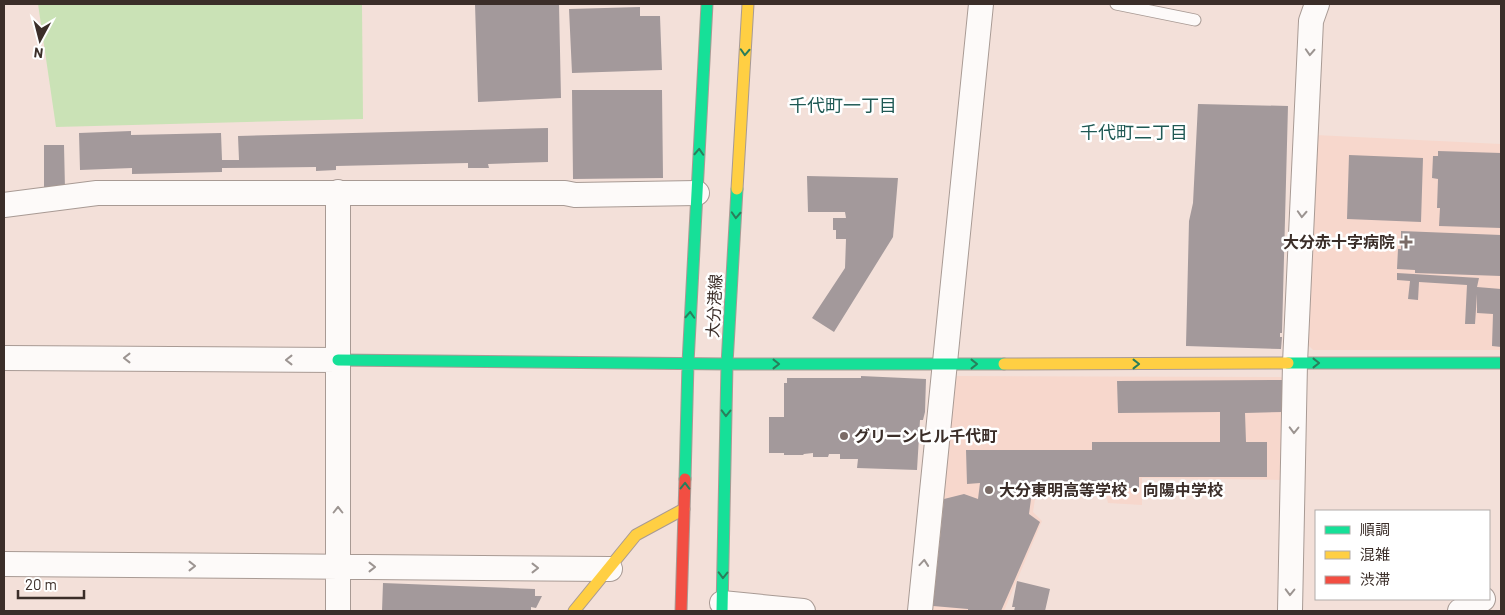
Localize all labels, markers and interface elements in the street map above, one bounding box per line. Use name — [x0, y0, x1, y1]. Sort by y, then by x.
north arrow — [15, 15, 65, 65]
text: N — [33, 44, 44, 62]
one-way arrow — [1304, 48, 1315, 56]
one-way arrow — [740, 49, 751, 57]
district label: 千代町一丁目 — [789, 94, 897, 116]
district label: 千代町二丁目 — [1080, 121, 1188, 143]
one-way arrow — [693, 148, 704, 156]
one-way arrow — [1297, 210, 1308, 218]
one-way arrow — [731, 211, 741, 219]
place label: 大分赤十字病院 — [1283, 232, 1395, 251]
marker: 大分赤十字病院 — [1399, 235, 1413, 249]
street label: 大分港線 — [702, 274, 725, 338]
one-way arrow — [685, 310, 696, 318]
one-way arrow — [123, 353, 131, 364]
one-way arrow — [285, 355, 293, 365]
one-way arrow — [1312, 358, 1320, 368]
one-way arrow — [772, 359, 780, 369]
one-way arrow — [970, 359, 978, 369]
one-way arrow — [1132, 359, 1140, 369]
one-way arrow — [721, 409, 732, 417]
place label: グリーンヒル千代町 — [854, 426, 997, 445]
one-way arrow — [1289, 426, 1299, 434]
marker: グリーンヒル千代町 — [838, 430, 850, 442]
place label: 大分東明高等学校・向陽中学校 — [999, 480, 1223, 499]
one-way arrow — [679, 481, 690, 489]
marker: 大分東明高等学校・向陽中学校 — [983, 484, 995, 496]
one-way arrow — [333, 506, 343, 514]
legend — [1315, 510, 1490, 600]
text: 順調 — [1360, 520, 1390, 538]
text: 混雑 — [1360, 545, 1390, 563]
one-way arrow — [919, 558, 930, 566]
one-way arrow — [189, 561, 197, 571]
one-way arrow — [369, 562, 377, 572]
one-way arrow — [532, 563, 539, 573]
scale bar — [18, 568, 84, 600]
text: 渋滞 — [1360, 570, 1390, 588]
one-way arrow — [717, 571, 728, 579]
text: 20 m — [25, 575, 57, 593]
one-way arrow — [1285, 588, 1295, 596]

